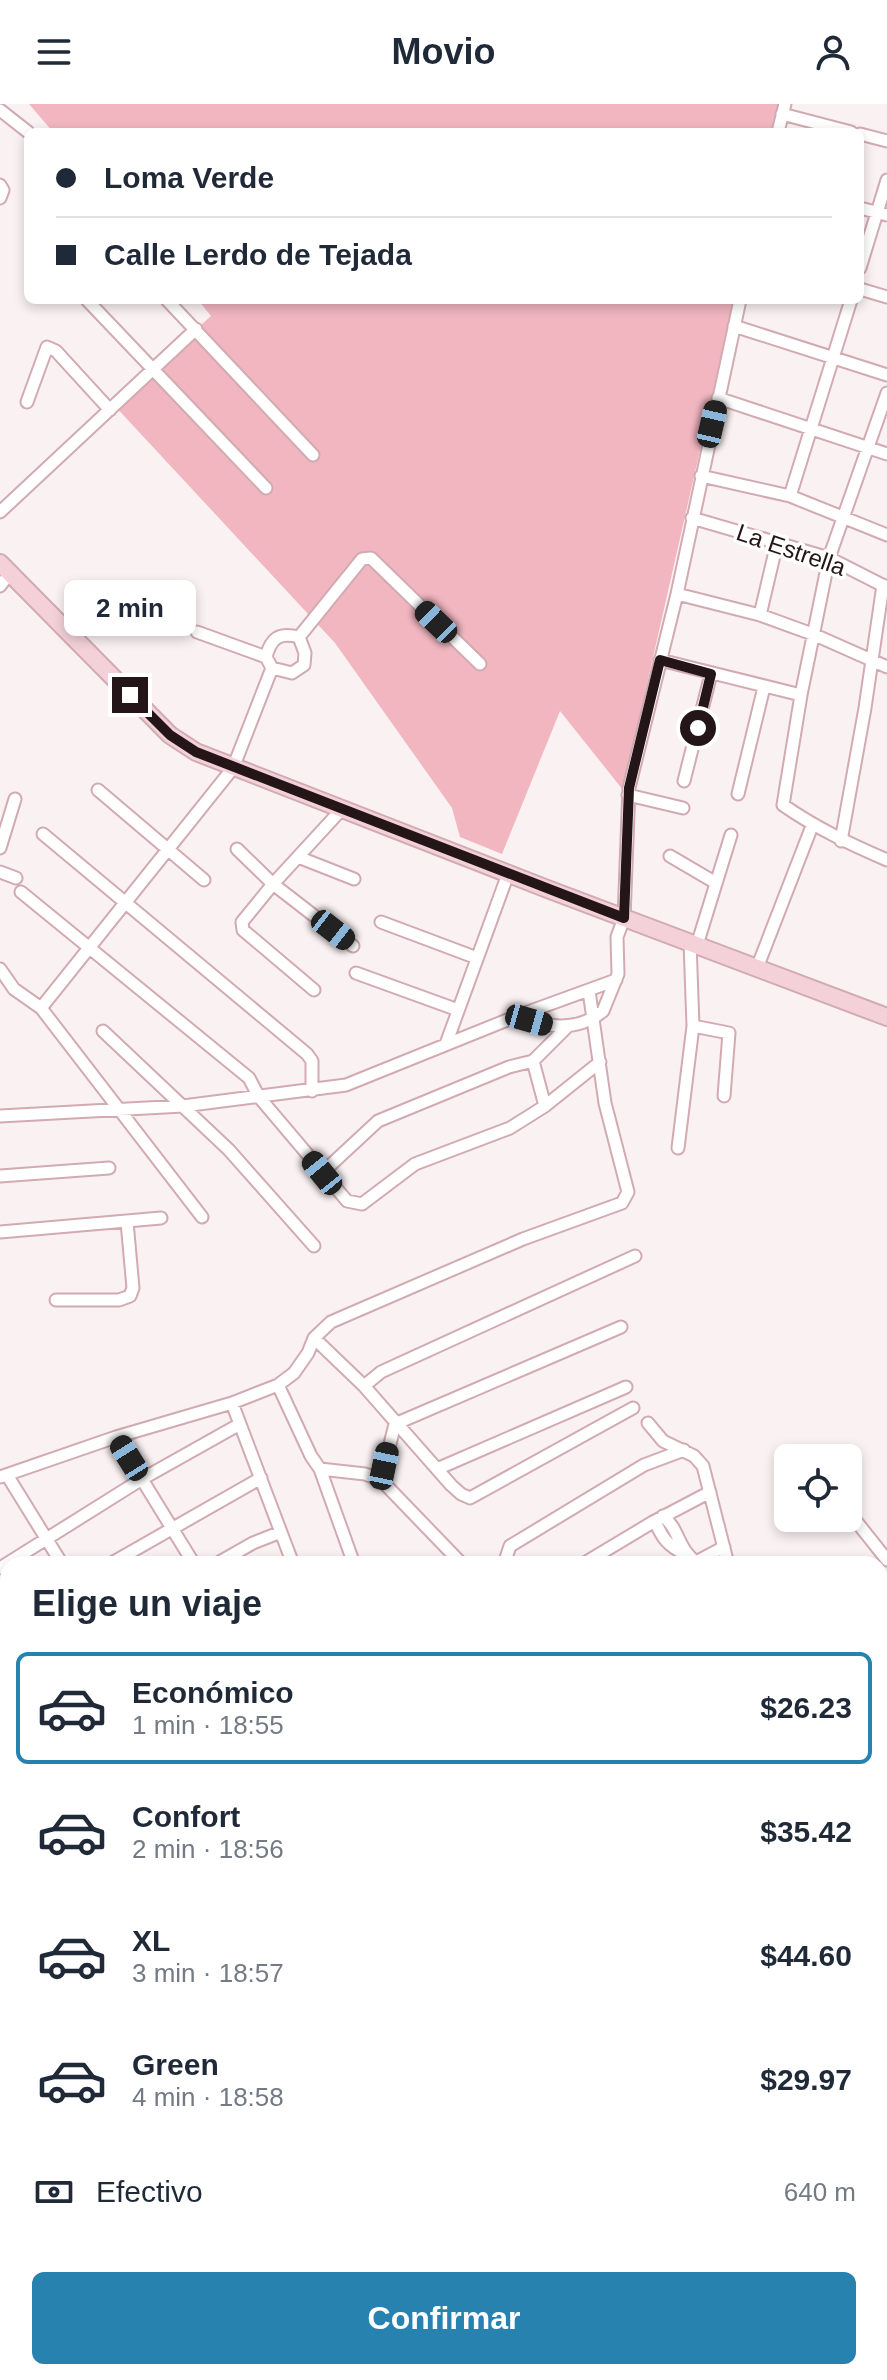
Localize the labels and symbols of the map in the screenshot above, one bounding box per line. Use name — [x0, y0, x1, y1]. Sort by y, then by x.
car — [695, 398, 729, 450]
street label: La Estrella — [733, 518, 850, 581]
callout: 2 min — [64, 579, 196, 635]
car — [410, 597, 462, 647]
route end — [112, 677, 148, 713]
route start — [680, 710, 716, 746]
car — [307, 906, 359, 954]
car — [503, 1002, 555, 1038]
car — [298, 1147, 346, 1199]
car — [106, 1431, 152, 1485]
car — [367, 1440, 401, 1492]

